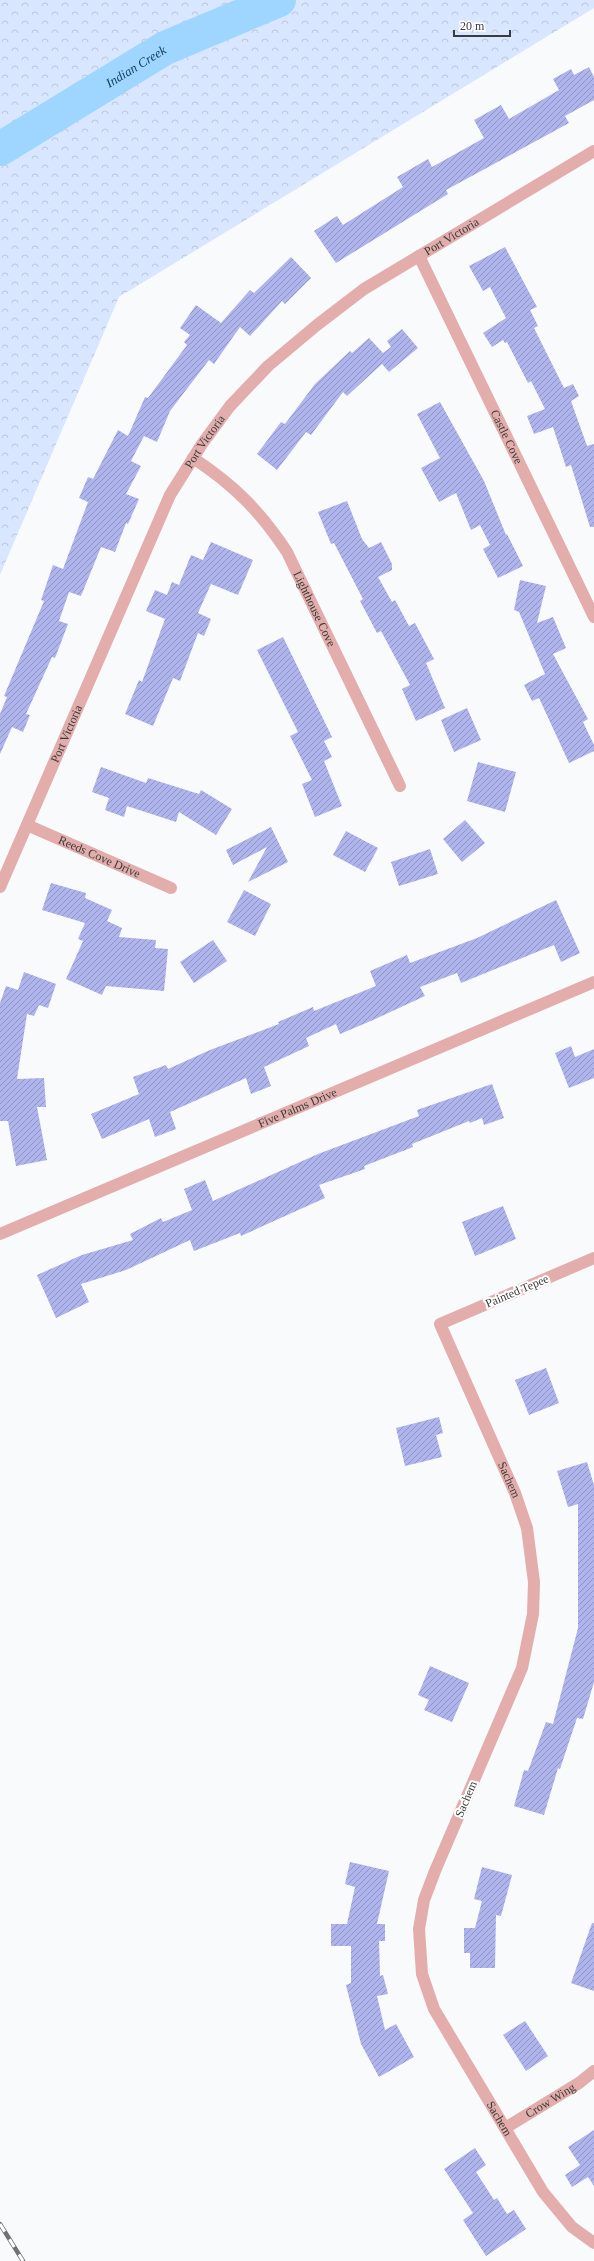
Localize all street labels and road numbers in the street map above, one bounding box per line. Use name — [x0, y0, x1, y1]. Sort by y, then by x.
street label: Port Victoria — [422, 214, 482, 258]
street label: Castle Cove — [488, 408, 526, 466]
street label: Port Victoria — [182, 412, 228, 471]
street label: Lighthouse Cove — [290, 569, 339, 649]
street label: Port Victoria — [48, 702, 85, 765]
street label: Reeds Cove Drive — [56, 833, 143, 881]
street label: Five Palms Drive — [256, 1085, 339, 1131]
street label: Painted Tepee — [483, 1271, 551, 1311]
street label: Sachem — [495, 1460, 524, 1501]
street label: Sachem — [452, 1778, 480, 1819]
street label: Crow Wing — [523, 2080, 578, 2121]
street label: Sachem — [484, 2099, 515, 2139]

